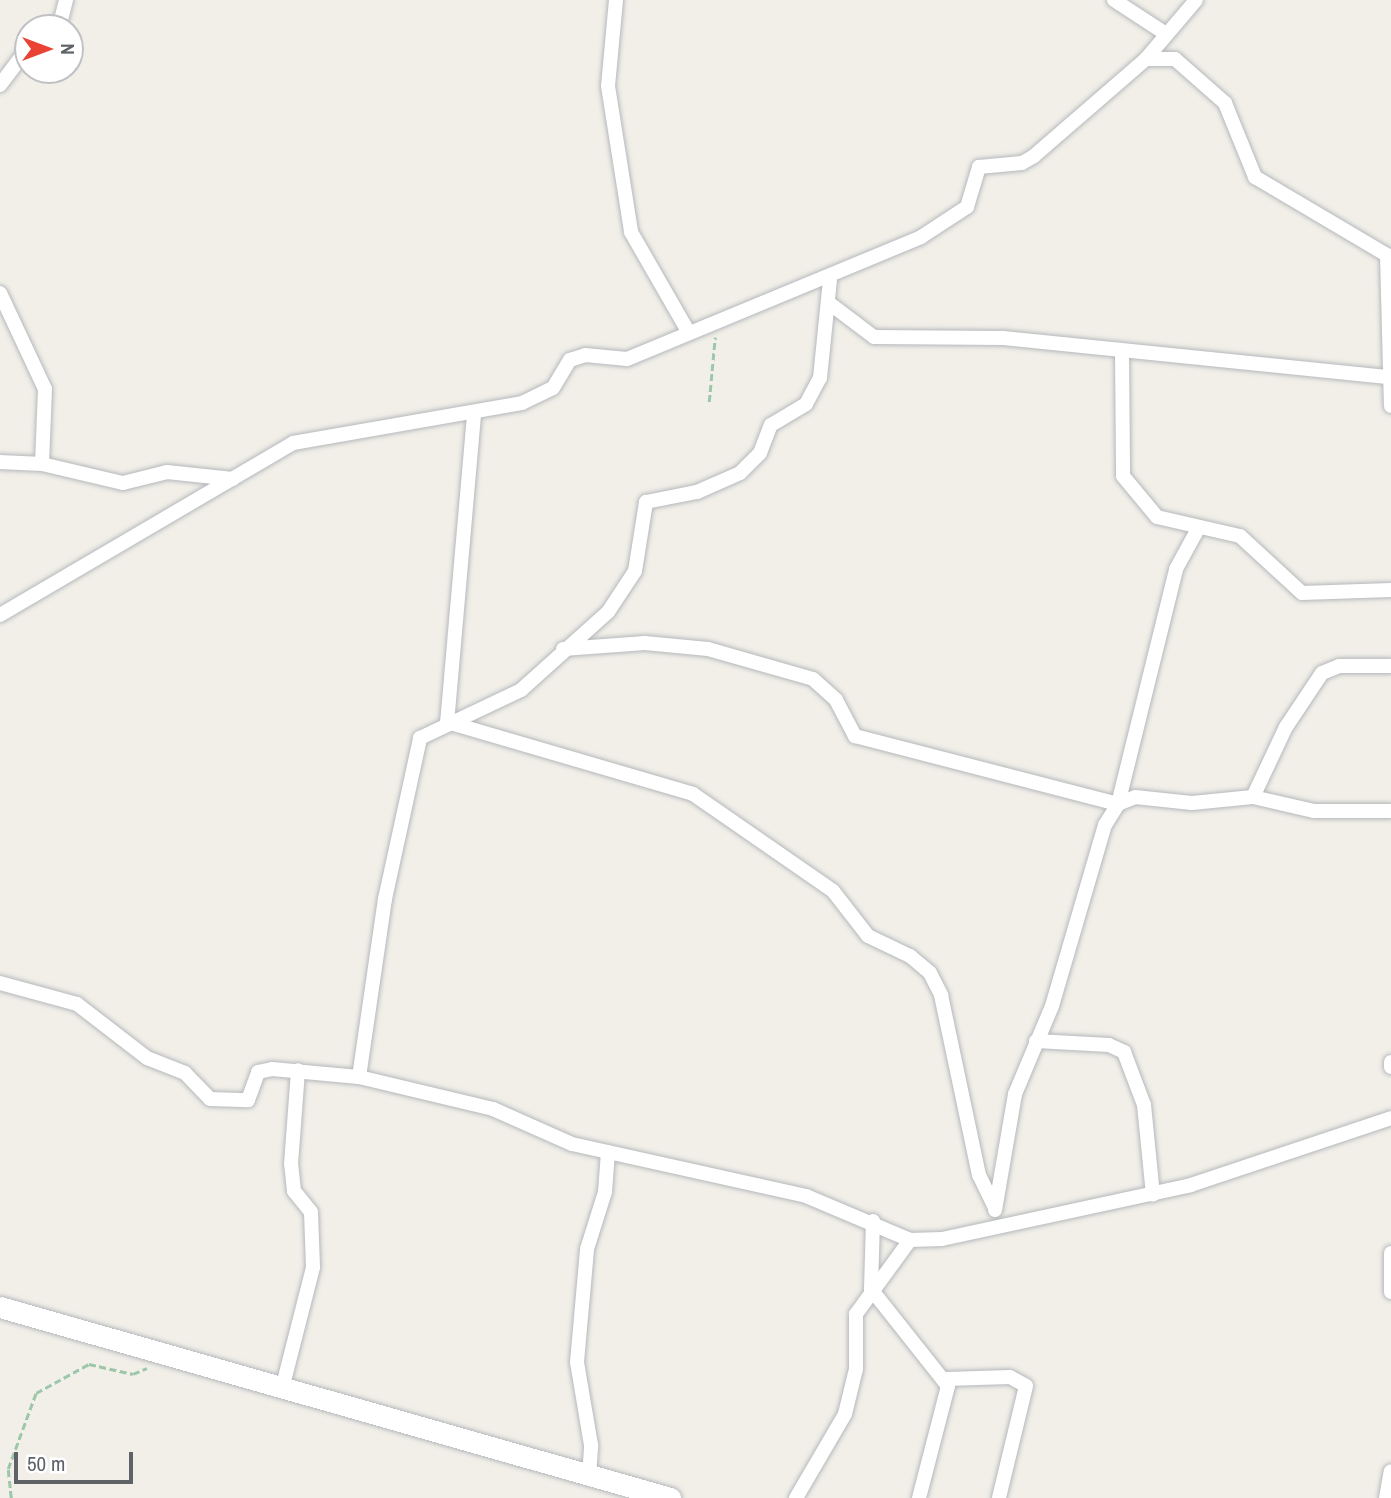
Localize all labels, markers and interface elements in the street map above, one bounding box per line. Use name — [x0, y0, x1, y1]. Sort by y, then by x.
north arrow — [14, 14, 84, 84]
text: N — [55, 43, 81, 55]
scale bar — [18, 1438, 136, 1482]
text: 50 m — [27, 1449, 65, 1478]

